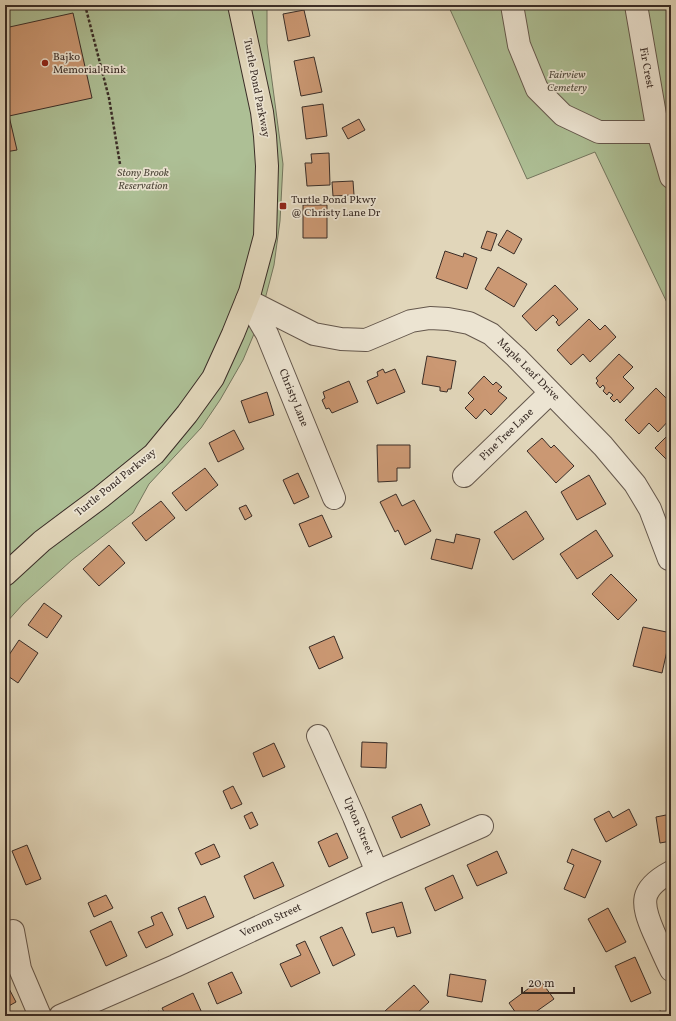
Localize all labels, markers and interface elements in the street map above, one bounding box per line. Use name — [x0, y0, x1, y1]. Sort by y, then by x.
street label: Turtle Pond Parkway — [239, 37, 273, 139]
street label: Fir Crest — [635, 46, 657, 90]
place label: Bajko Memorial Rink — [53, 50, 126, 78]
marker: Bajko Memorial Rink — [40, 58, 50, 68]
park label: Fairview Cemetery — [547, 68, 587, 96]
park label: Stony Brook Reservation — [117, 166, 169, 194]
place label: Turtle Pond Pkwy @ Christy Lane Dr — [291, 193, 381, 221]
marker: Turtle Pond Pkwy @ Christy Lane Dr — [278, 201, 288, 211]
street label: Maple Leaf Drive — [493, 335, 563, 405]
street label: Christy Lane — [275, 367, 311, 429]
street label: Pine Tree Lane — [477, 405, 537, 465]
street label: Turtle Pond Parkway — [72, 446, 160, 520]
street label: Upton Street — [339, 795, 377, 857]
street label: Vernon Street — [238, 900, 304, 942]
scale bar — [522, 969, 574, 995]
text: 20 m — [528, 976, 555, 992]

